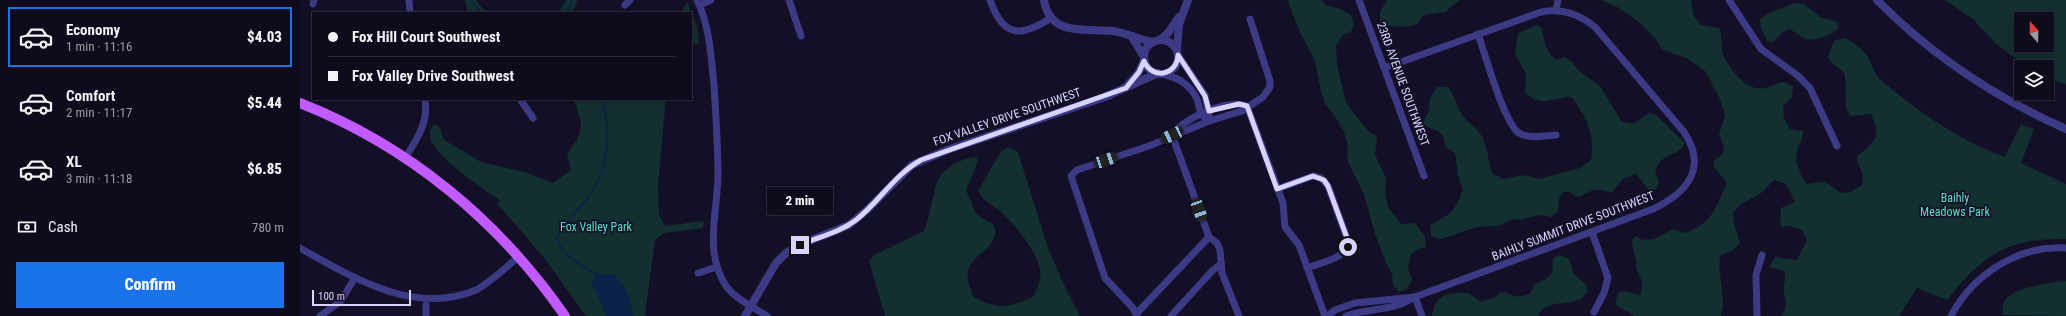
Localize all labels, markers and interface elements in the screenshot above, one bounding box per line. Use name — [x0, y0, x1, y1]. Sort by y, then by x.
north arrow — [2014, 12, 2054, 52]
map controls — [2014, 12, 2054, 100]
icon: car — [18, 19, 54, 55]
street label: 23RD AVENUE SOUTHWEST — [1374, 20, 1432, 148]
text: Economy — [66, 21, 120, 39]
text: $4.03 — [247, 28, 282, 46]
text: Fox Hill Court Southwest — [352, 28, 500, 46]
text: 1 min · 11:16 — [66, 39, 132, 54]
button: layers — [2014, 60, 2054, 100]
text: Fox Valley Drive Southwest — [352, 67, 514, 85]
icon: car — [18, 85, 54, 121]
street label: FOX VALLEY DRIVE SOUTHWEST — [931, 85, 1083, 149]
text: Comfort — [66, 87, 115, 105]
text: $5.44 — [247, 94, 282, 112]
text: 2 min · 11:17 — [66, 105, 132, 120]
car — [1159, 124, 1185, 146]
car — [1093, 150, 1119, 170]
icon: car — [18, 151, 54, 187]
text: XL — [66, 153, 82, 171]
text: $6.85 — [247, 160, 282, 178]
text: 3 min · 11:18 — [66, 171, 132, 186]
callout: 2 min — [767, 187, 833, 215]
street label: BAIHLY SUMMIT DRIVE SOUTHWEST — [1490, 188, 1656, 264]
park label: Baihly Meadows Park — [1920, 191, 1991, 219]
text: 2 min — [786, 193, 814, 208]
car — [1189, 197, 1209, 223]
icon: cash — [16, 216, 38, 238]
text: Cash — [48, 218, 78, 236]
text: 780 m — [252, 220, 284, 235]
park label: Fox Valley Park — [560, 220, 633, 234]
route end — [791, 236, 809, 254]
route start — [1339, 238, 1357, 256]
button: Confirm — [16, 262, 284, 308]
scale bar — [312, 288, 411, 307]
text: 100 m — [318, 290, 345, 303]

